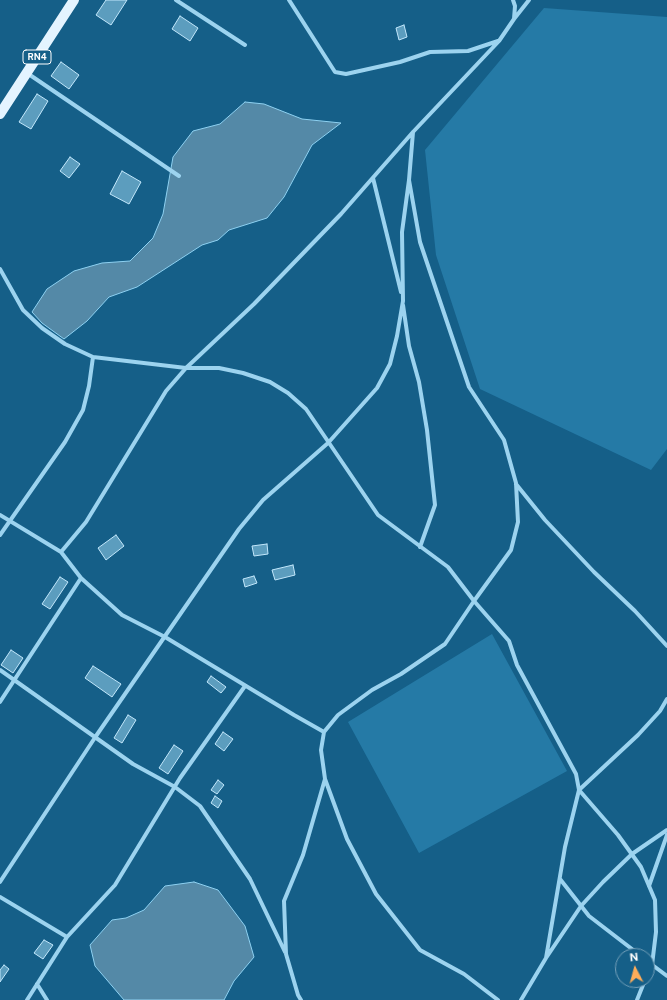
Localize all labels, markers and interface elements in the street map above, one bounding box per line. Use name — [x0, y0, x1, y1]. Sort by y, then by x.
road number: RN4 — [23, 50, 51, 64]
north arrow — [615, 948, 655, 988]
text: N — [629, 951, 639, 963]

